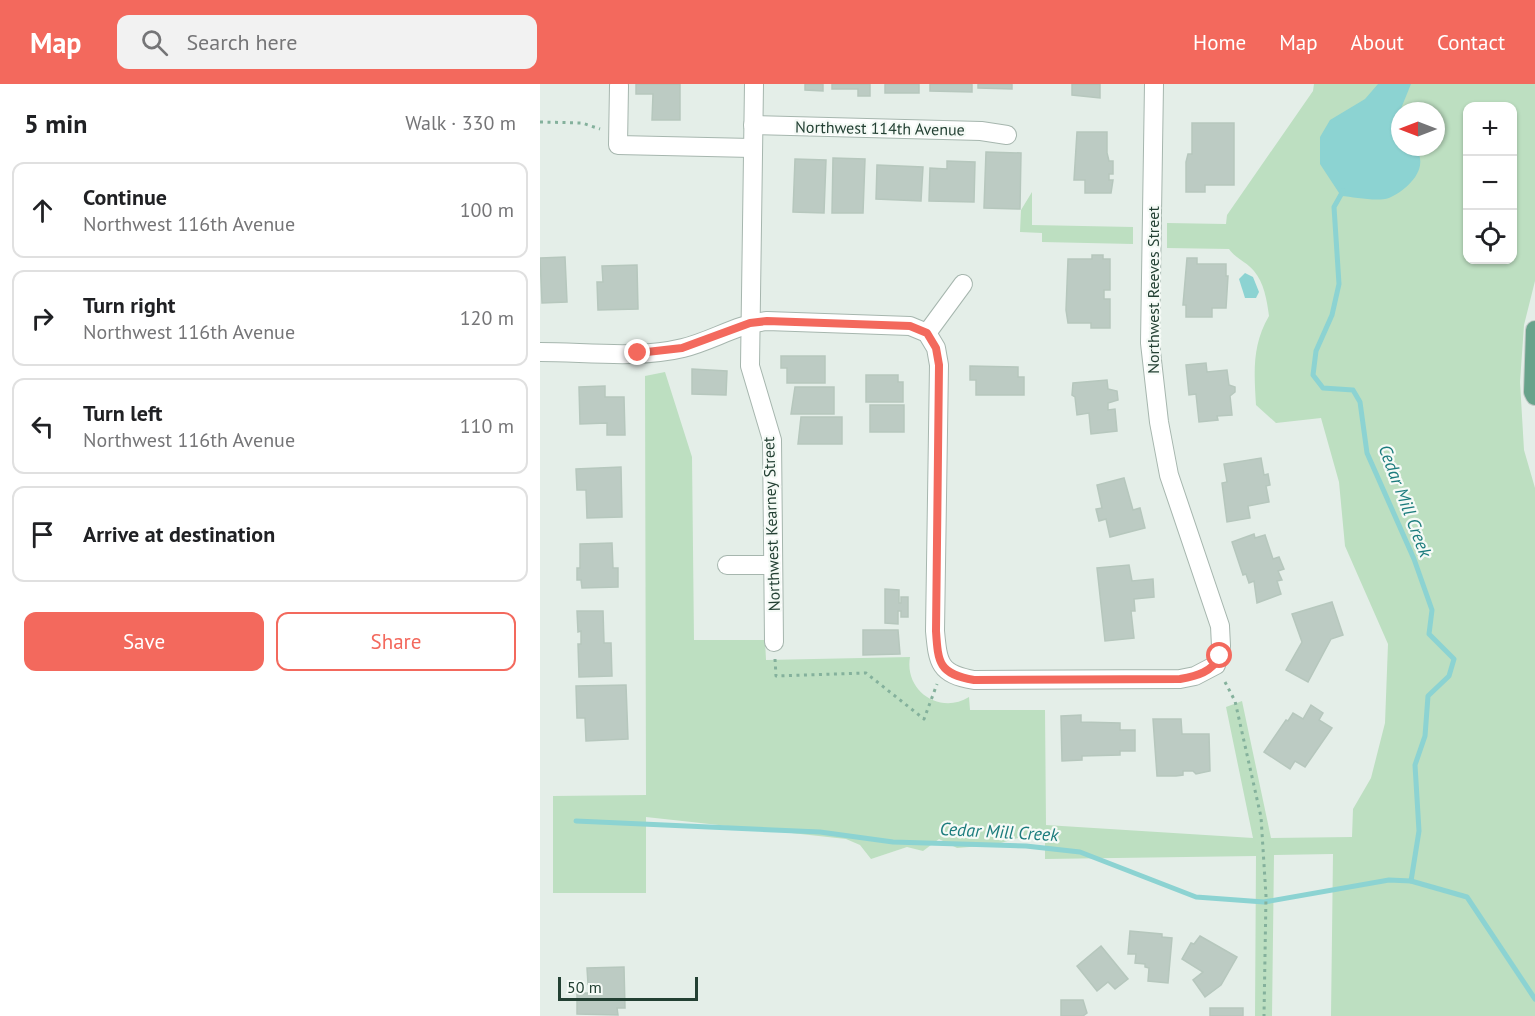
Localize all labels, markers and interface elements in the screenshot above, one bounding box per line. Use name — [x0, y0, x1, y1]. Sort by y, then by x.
search box — [117, 15, 537, 69]
text: Map — [30, 24, 81, 61]
icon: search — [138, 26, 171, 59]
text: Search here — [186, 28, 297, 56]
text: Home — [1193, 29, 1246, 56]
text: Map — [1279, 29, 1318, 56]
text: About — [1351, 29, 1404, 56]
text: Contact — [1437, 29, 1505, 56]
north arrow — [1391, 102, 1445, 156]
map controls — [1463, 102, 1517, 264]
button: + — [1463, 102, 1517, 156]
text: 5 min — [24, 107, 87, 140]
text: Walk · 330 m — [405, 110, 516, 136]
street label: Northwest 114th Avenue — [795, 117, 965, 139]
button: − — [1463, 156, 1517, 210]
text: Continue — [83, 183, 167, 211]
icon: ahead — [26, 194, 59, 227]
text: 100 m — [460, 197, 514, 223]
street label: Northwest Reeves Street — [1143, 206, 1163, 374]
button: locate — [1463, 210, 1517, 264]
text: Northwest 116th Avenue — [83, 211, 295, 237]
text: Turn right — [83, 291, 175, 319]
icon: right — [26, 302, 59, 335]
text: 120 m — [460, 305, 514, 331]
text: Northwest 116th Avenue — [83, 319, 295, 345]
route end — [624, 339, 650, 365]
text: Turn left — [83, 399, 163, 427]
icon: left — [26, 410, 59, 443]
text: 110 m — [460, 413, 514, 439]
text: Northwest 116th Avenue — [83, 427, 295, 453]
street label: Northwest Kearney Street — [758, 436, 784, 612]
water label: Cedar Mill Creek — [1373, 441, 1438, 561]
icon: arrive — [26, 518, 59, 551]
text: Arrive at destination — [83, 520, 275, 548]
button: Save — [24, 612, 264, 671]
button: Share — [276, 612, 516, 671]
route start — [1206, 642, 1232, 668]
water label: Cedar Mill Creek — [939, 817, 1060, 846]
scale bar — [558, 974, 698, 1002]
text: 50 m — [567, 977, 602, 997]

